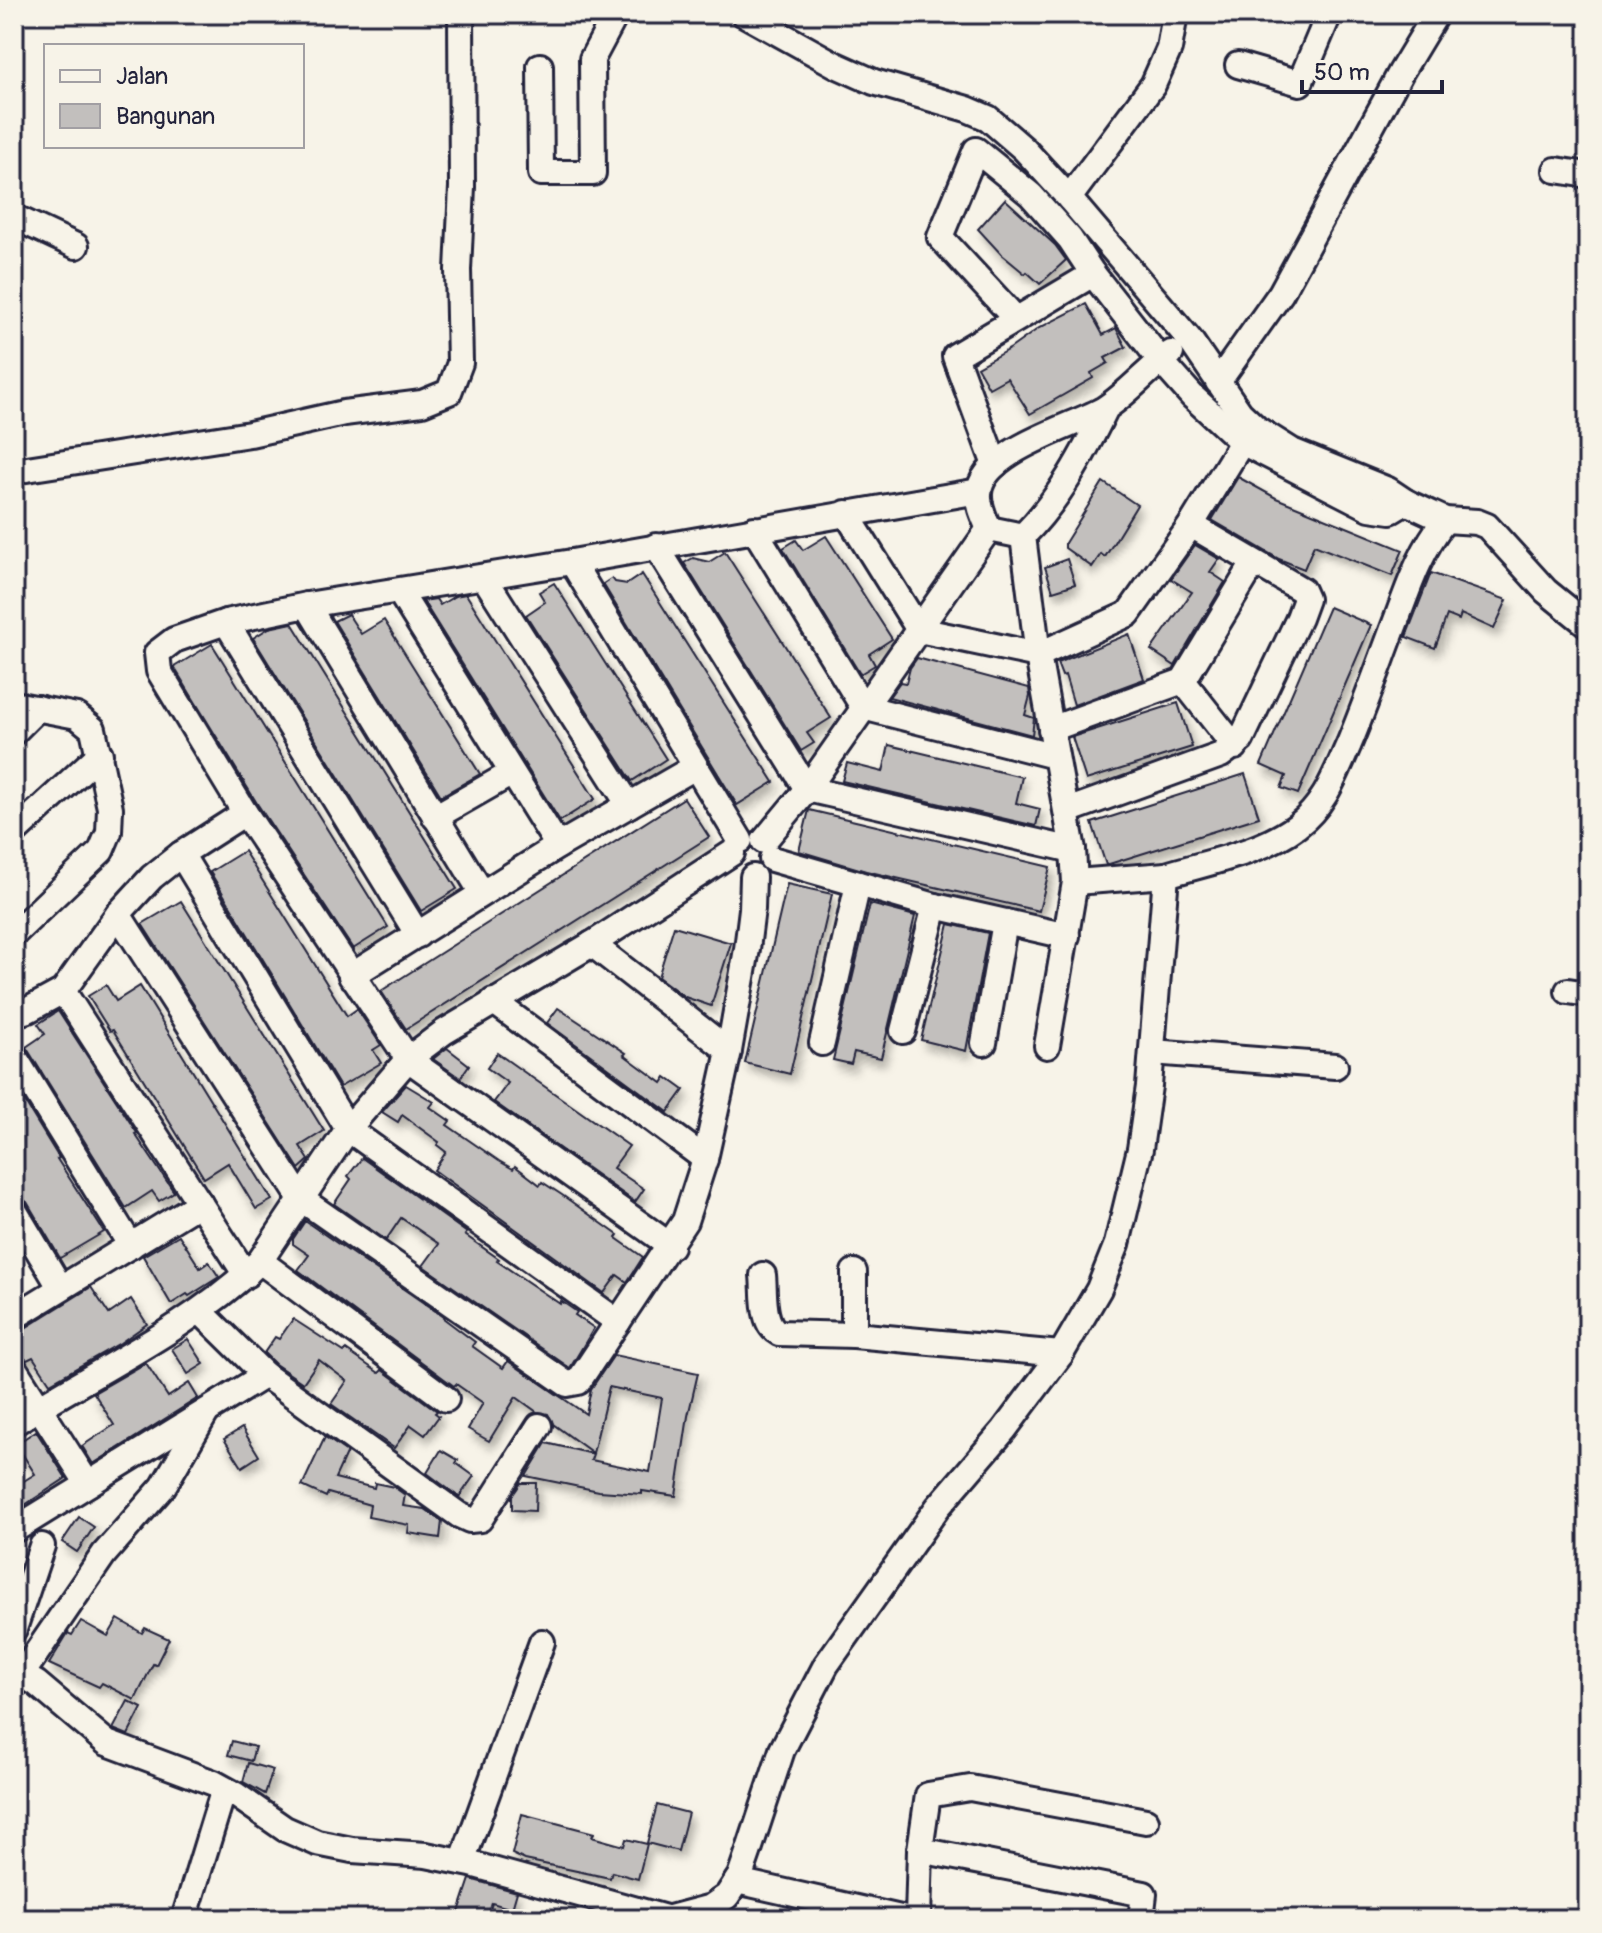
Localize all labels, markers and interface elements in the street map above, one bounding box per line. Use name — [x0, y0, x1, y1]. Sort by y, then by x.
legend — [44, 44, 304, 148]
scale bar — [1302, 44, 1442, 94]
text: 50 m — [1314, 58, 1370, 87]
text: Jalan — [116, 62, 168, 91]
text: Bangunan — [116, 102, 215, 131]

